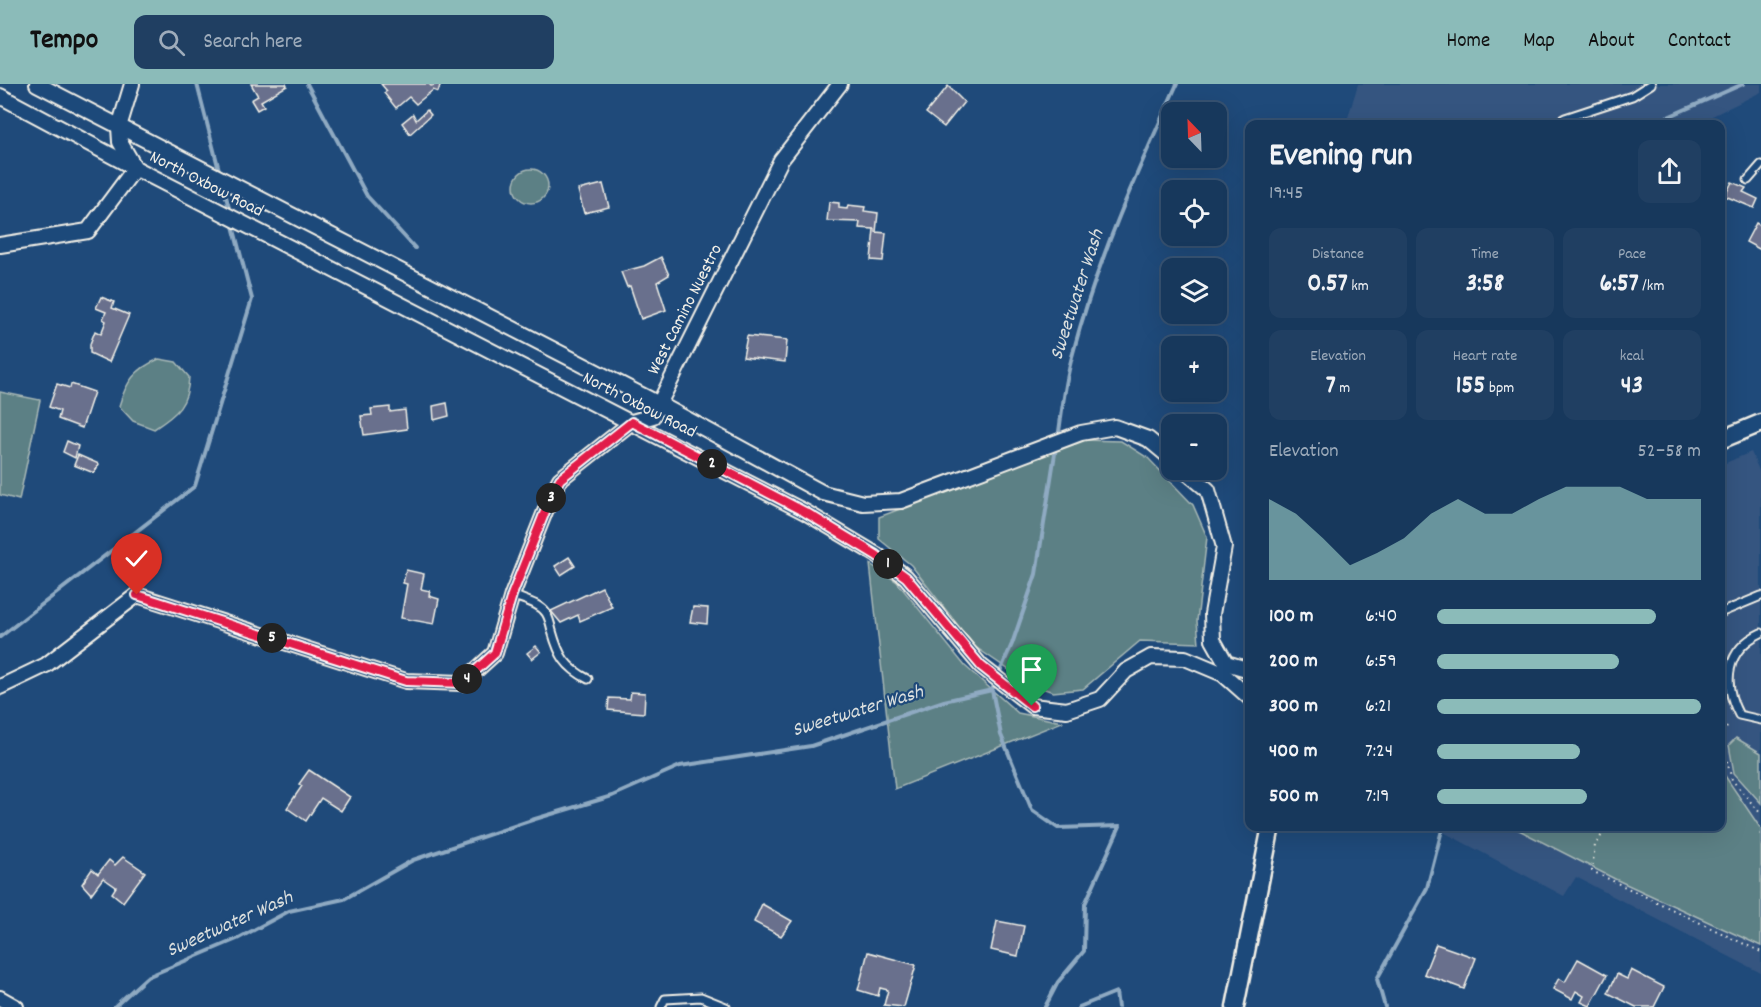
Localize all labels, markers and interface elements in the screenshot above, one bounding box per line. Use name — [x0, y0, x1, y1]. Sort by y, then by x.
search box — [134, 15, 554, 69]
text: Tempo — [30, 22, 98, 62]
icon: search — [155, 26, 188, 59]
text: Search here — [203, 27, 303, 58]
text: Home — [1446, 27, 1490, 57]
text: Map — [1523, 27, 1555, 57]
text: About — [1588, 27, 1635, 57]
text: Contact — [1668, 27, 1731, 57]
north arrow — [1161, 102, 1227, 168]
map controls — [1161, 102, 1227, 480]
text: Evening run — [1269, 134, 1413, 181]
button: share — [1638, 140, 1701, 203]
street label: North Oxbow Road — [145, 146, 267, 224]
button: locate — [1161, 180, 1227, 246]
text: 19:45 — [1269, 180, 1303, 208]
water label: Sweetwater Wash — [1044, 225, 1113, 364]
street label: West Camino Nuestro — [642, 240, 730, 380]
text: Distance — [1312, 243, 1364, 266]
text: Time — [1471, 243, 1499, 266]
text: Pace — [1618, 243, 1646, 266]
button: layers — [1161, 258, 1227, 324]
text: 0.57 — [1307, 266, 1348, 303]
text: 3:58 — [1466, 266, 1504, 303]
text: 6:57 — [1600, 266, 1639, 303]
text: km — [1348, 275, 1369, 298]
text: /km — [1639, 275, 1664, 298]
button: + — [1161, 336, 1227, 402]
text: Elevation — [1310, 345, 1366, 368]
text: Heart rate — [1453, 345, 1517, 368]
text: kcal — [1620, 345, 1644, 368]
street label: North Oxbow Road — [578, 367, 700, 445]
text: 7 — [1326, 368, 1336, 405]
text: 155 — [1456, 368, 1485, 405]
text: 43 — [1621, 368, 1643, 405]
text: m — [1336, 377, 1350, 400]
text: bpm — [1485, 377, 1514, 400]
button: − — [1161, 414, 1227, 480]
text: Elevation — [1269, 438, 1339, 466]
text: 52–58 m — [1637, 438, 1701, 466]
pin: 2 — [697, 449, 727, 479]
text: 2 — [709, 452, 716, 475]
pin: 3 — [536, 483, 566, 513]
text: 3 — [547, 486, 555, 509]
pin — [111, 533, 162, 595]
icon: check — [120, 542, 153, 575]
pin: 1 — [873, 549, 903, 579]
text: 1 — [886, 552, 890, 575]
text: 100 m — [1269, 603, 1314, 631]
text: 6:40 — [1365, 603, 1397, 631]
pin: 5 — [257, 623, 287, 653]
text: 5 — [268, 626, 276, 649]
pin — [1006, 644, 1057, 706]
text: 200 m — [1269, 648, 1318, 676]
text: 6:59 — [1365, 648, 1397, 676]
icon: arrive — [1015, 653, 1048, 686]
pin: 4 — [452, 664, 482, 694]
text: 4 — [464, 667, 470, 690]
water label: Sweetwater Wash — [789, 679, 928, 745]
text: 300 m — [1269, 693, 1318, 721]
text: 6:21 — [1365, 693, 1391, 721]
text: 400 m — [1269, 738, 1317, 766]
text: 7:24 — [1365, 738, 1393, 766]
text: 500 m — [1269, 783, 1318, 811]
text: 7:19 — [1365, 783, 1390, 811]
water label: Sweetwater Wash — [162, 884, 298, 965]

